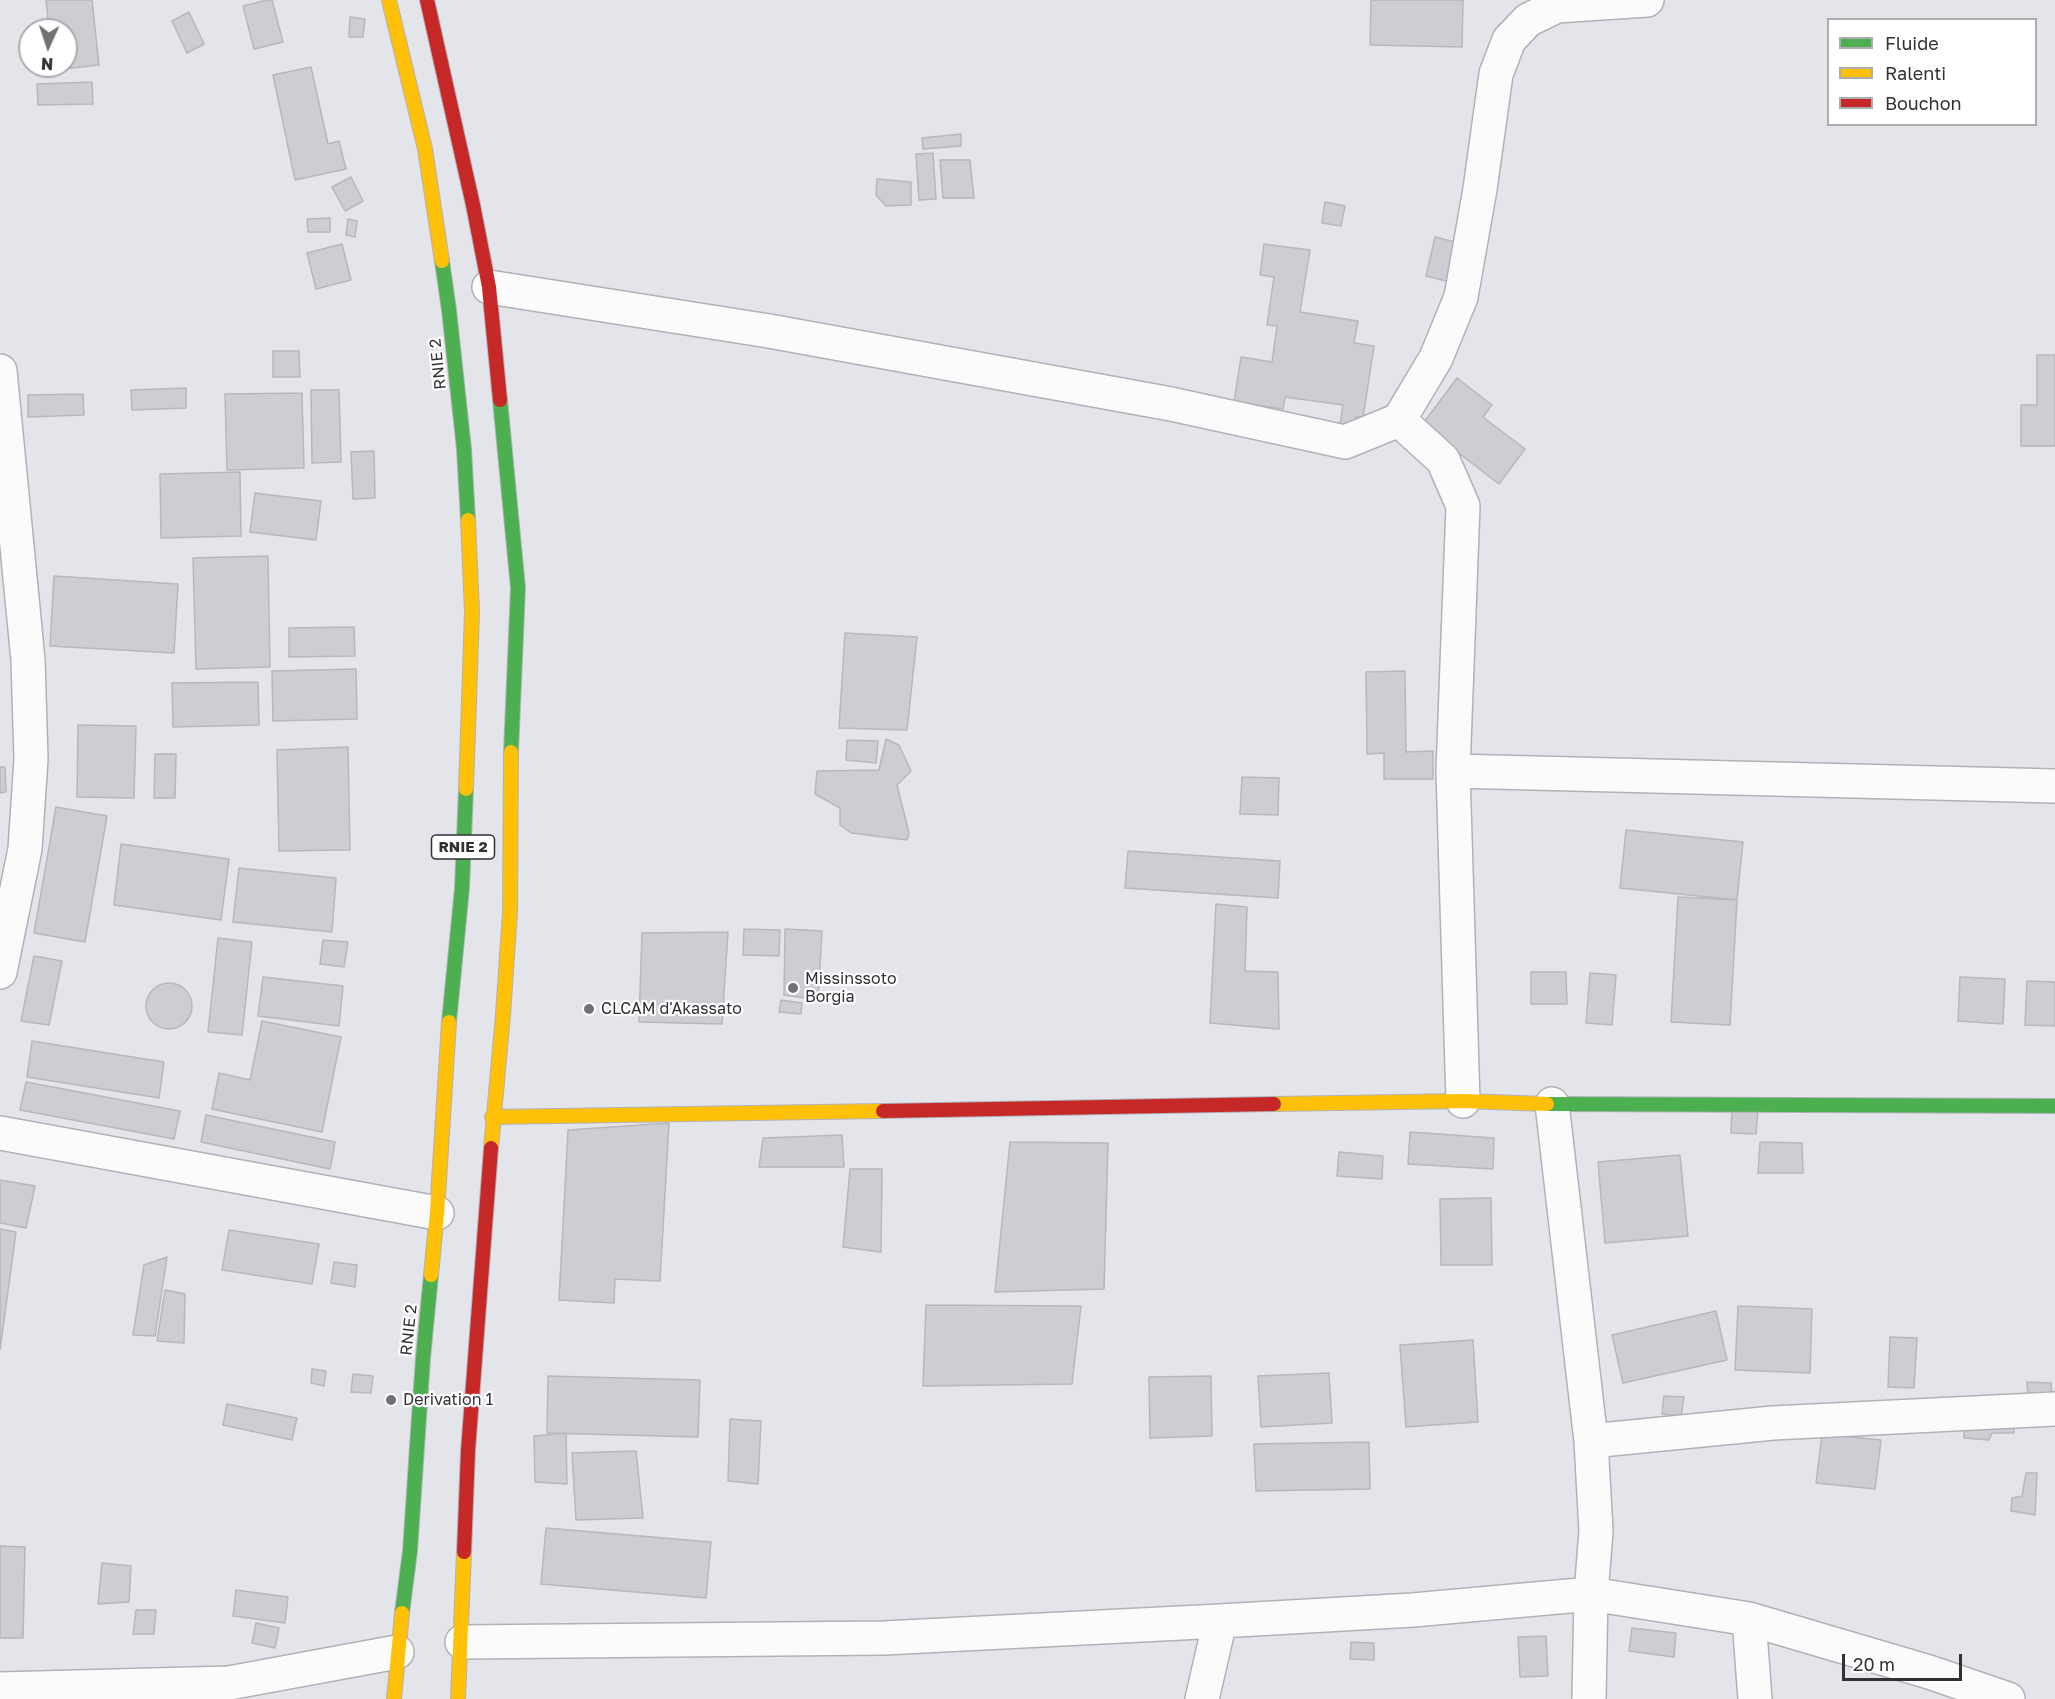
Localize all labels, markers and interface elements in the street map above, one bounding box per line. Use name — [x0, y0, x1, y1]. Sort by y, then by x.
north arrow — [18, 18, 78, 78]
legend — [1827, 18, 2037, 126]
text: Fluide — [1885, 32, 1939, 54]
text: N — [41, 54, 54, 74]
text: Ralenti — [1885, 62, 1946, 84]
text: Bouchon — [1885, 92, 1962, 114]
street label: RNIE 2 — [426, 338, 450, 390]
road number: RNIE 2 — [432, 835, 494, 859]
place label: Missinssoto Borgia — [805, 969, 897, 1007]
marker: Missinssoto Borgia — [786, 981, 800, 995]
place label: CLCAM d'Akassato — [601, 999, 742, 1019]
marker: CLCAM d'Akassato — [582, 1002, 596, 1016]
street label: RNIE 2 — [397, 1304, 421, 1356]
place label: Derivation 1 — [403, 1390, 493, 1410]
marker: Derivation 1 — [384, 1393, 398, 1407]
scale bar — [1845, 1642, 1965, 1680]
text: 20 m — [1853, 1653, 1895, 1675]

